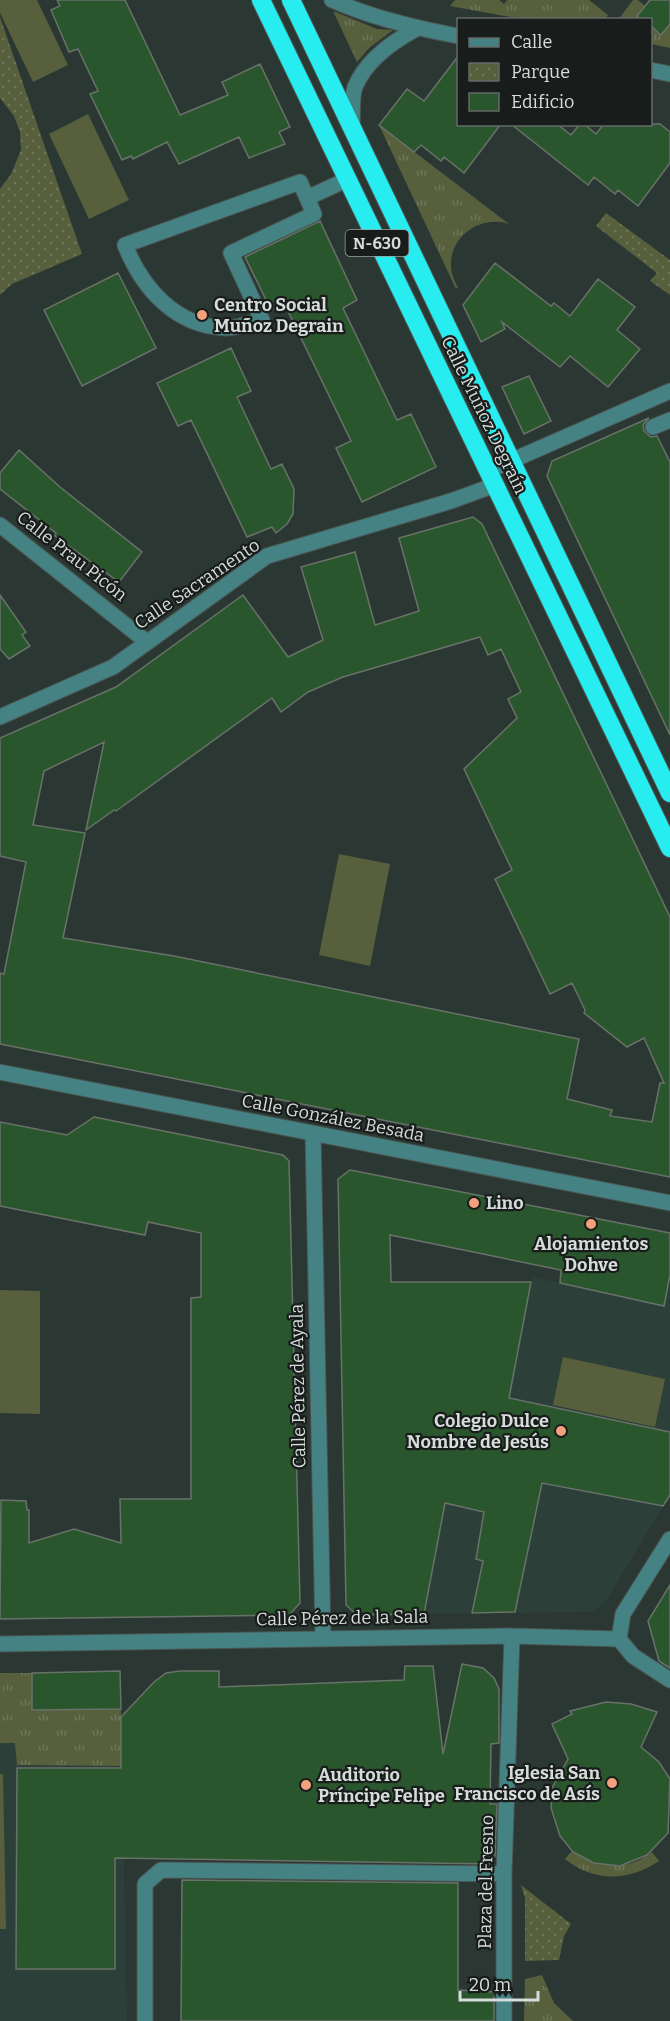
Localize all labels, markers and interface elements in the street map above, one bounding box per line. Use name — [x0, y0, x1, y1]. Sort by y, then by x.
legend — [457, 18, 652, 126]
text: Calle — [511, 31, 552, 53]
text: Parque — [511, 61, 570, 83]
text: Edificio — [511, 91, 574, 113]
road number: N-630 — [346, 230, 409, 256]
place label: Centro Social Muñoz Degrain — [214, 294, 344, 337]
marker: Centro Social Muñoz Degrain — [195, 308, 209, 322]
street label: Calle Muñoz Degraín — [436, 333, 532, 498]
street label: Calle Prau Picón — [12, 506, 132, 606]
street label: Calle Sacramento — [130, 534, 264, 634]
street label: Calle González Besada — [240, 1089, 426, 1147]
place label: Lino — [486, 1192, 524, 1214]
marker: Lino — [467, 1196, 481, 1210]
marker: Alojamientos Dohve — [584, 1217, 598, 1231]
place label: Alojamientos Dohve — [534, 1233, 648, 1276]
street label: Calle Pérez de Ayala — [286, 1303, 310, 1468]
place label: Colegio Dulce Nombre de Jesús — [407, 1410, 549, 1453]
marker: Colegio Dulce Nombre de Jesús — [554, 1424, 568, 1438]
street label: Calle Pérez de la Sala — [256, 1605, 429, 1631]
place label: Iglesia San Francisco de Asís — [454, 1762, 600, 1805]
place label: Auditorio Príncipe Felipe — [318, 1764, 445, 1807]
marker: Iglesia San Francisco de Asís — [605, 1776, 619, 1790]
marker: Auditorio Príncipe Felipe — [299, 1778, 313, 1792]
street label: Plaza del Fresno — [474, 1815, 498, 1949]
scale bar — [460, 1964, 538, 2002]
text: 20 m — [469, 1974, 511, 1996]

